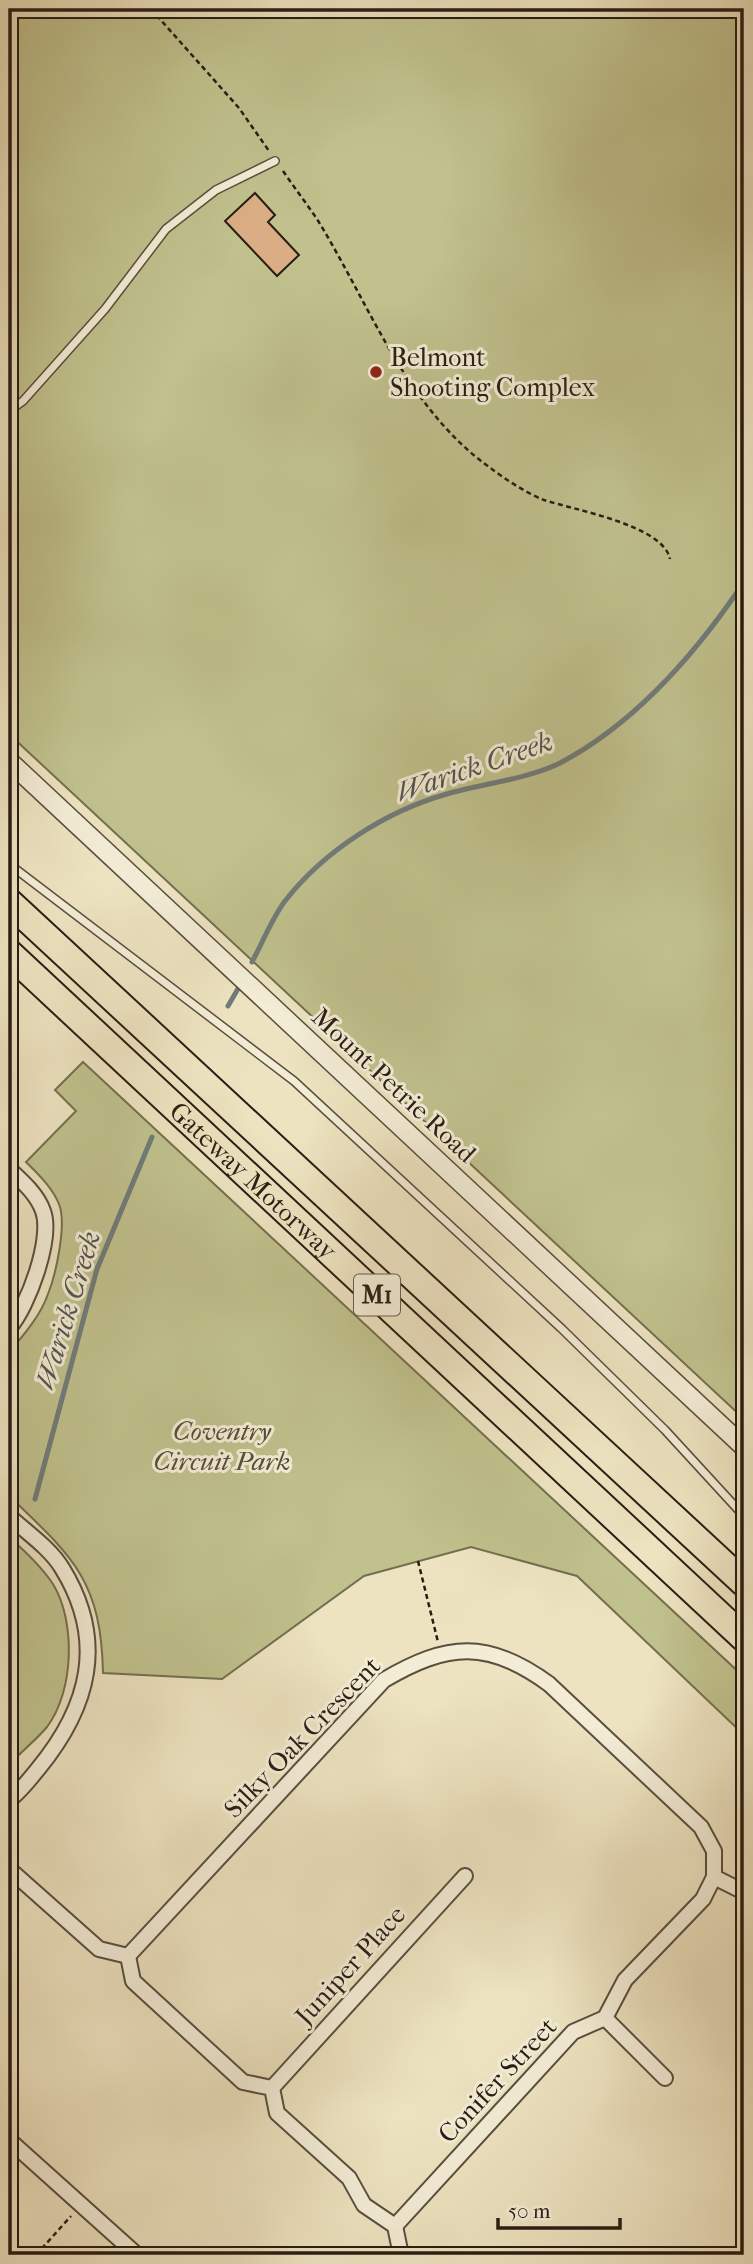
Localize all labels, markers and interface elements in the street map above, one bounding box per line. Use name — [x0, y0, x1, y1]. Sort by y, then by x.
place label: Belmont Shooting Complex — [390, 342, 595, 403]
marker: Belmont Shooting Complex — [368, 364, 384, 380]
water label: Warick Creek — [392, 724, 557, 809]
street label: Mount Petrie Road — [305, 1001, 483, 1170]
street label: Gateway Motorway — [163, 1096, 344, 1267]
water label: Warick Creek — [28, 1227, 107, 1393]
road number: M1 — [354, 1274, 400, 1316]
park label: Coventry Circuit Park — [154, 1416, 291, 1477]
street label: Silky Oak Crescent — [218, 1650, 388, 1824]
street label: Juniper Place — [287, 1899, 412, 2033]
street label: Conifer Street — [432, 2011, 564, 2149]
scale bar — [498, 2187, 620, 2231]
text: 50 m — [508, 2199, 551, 2223]

